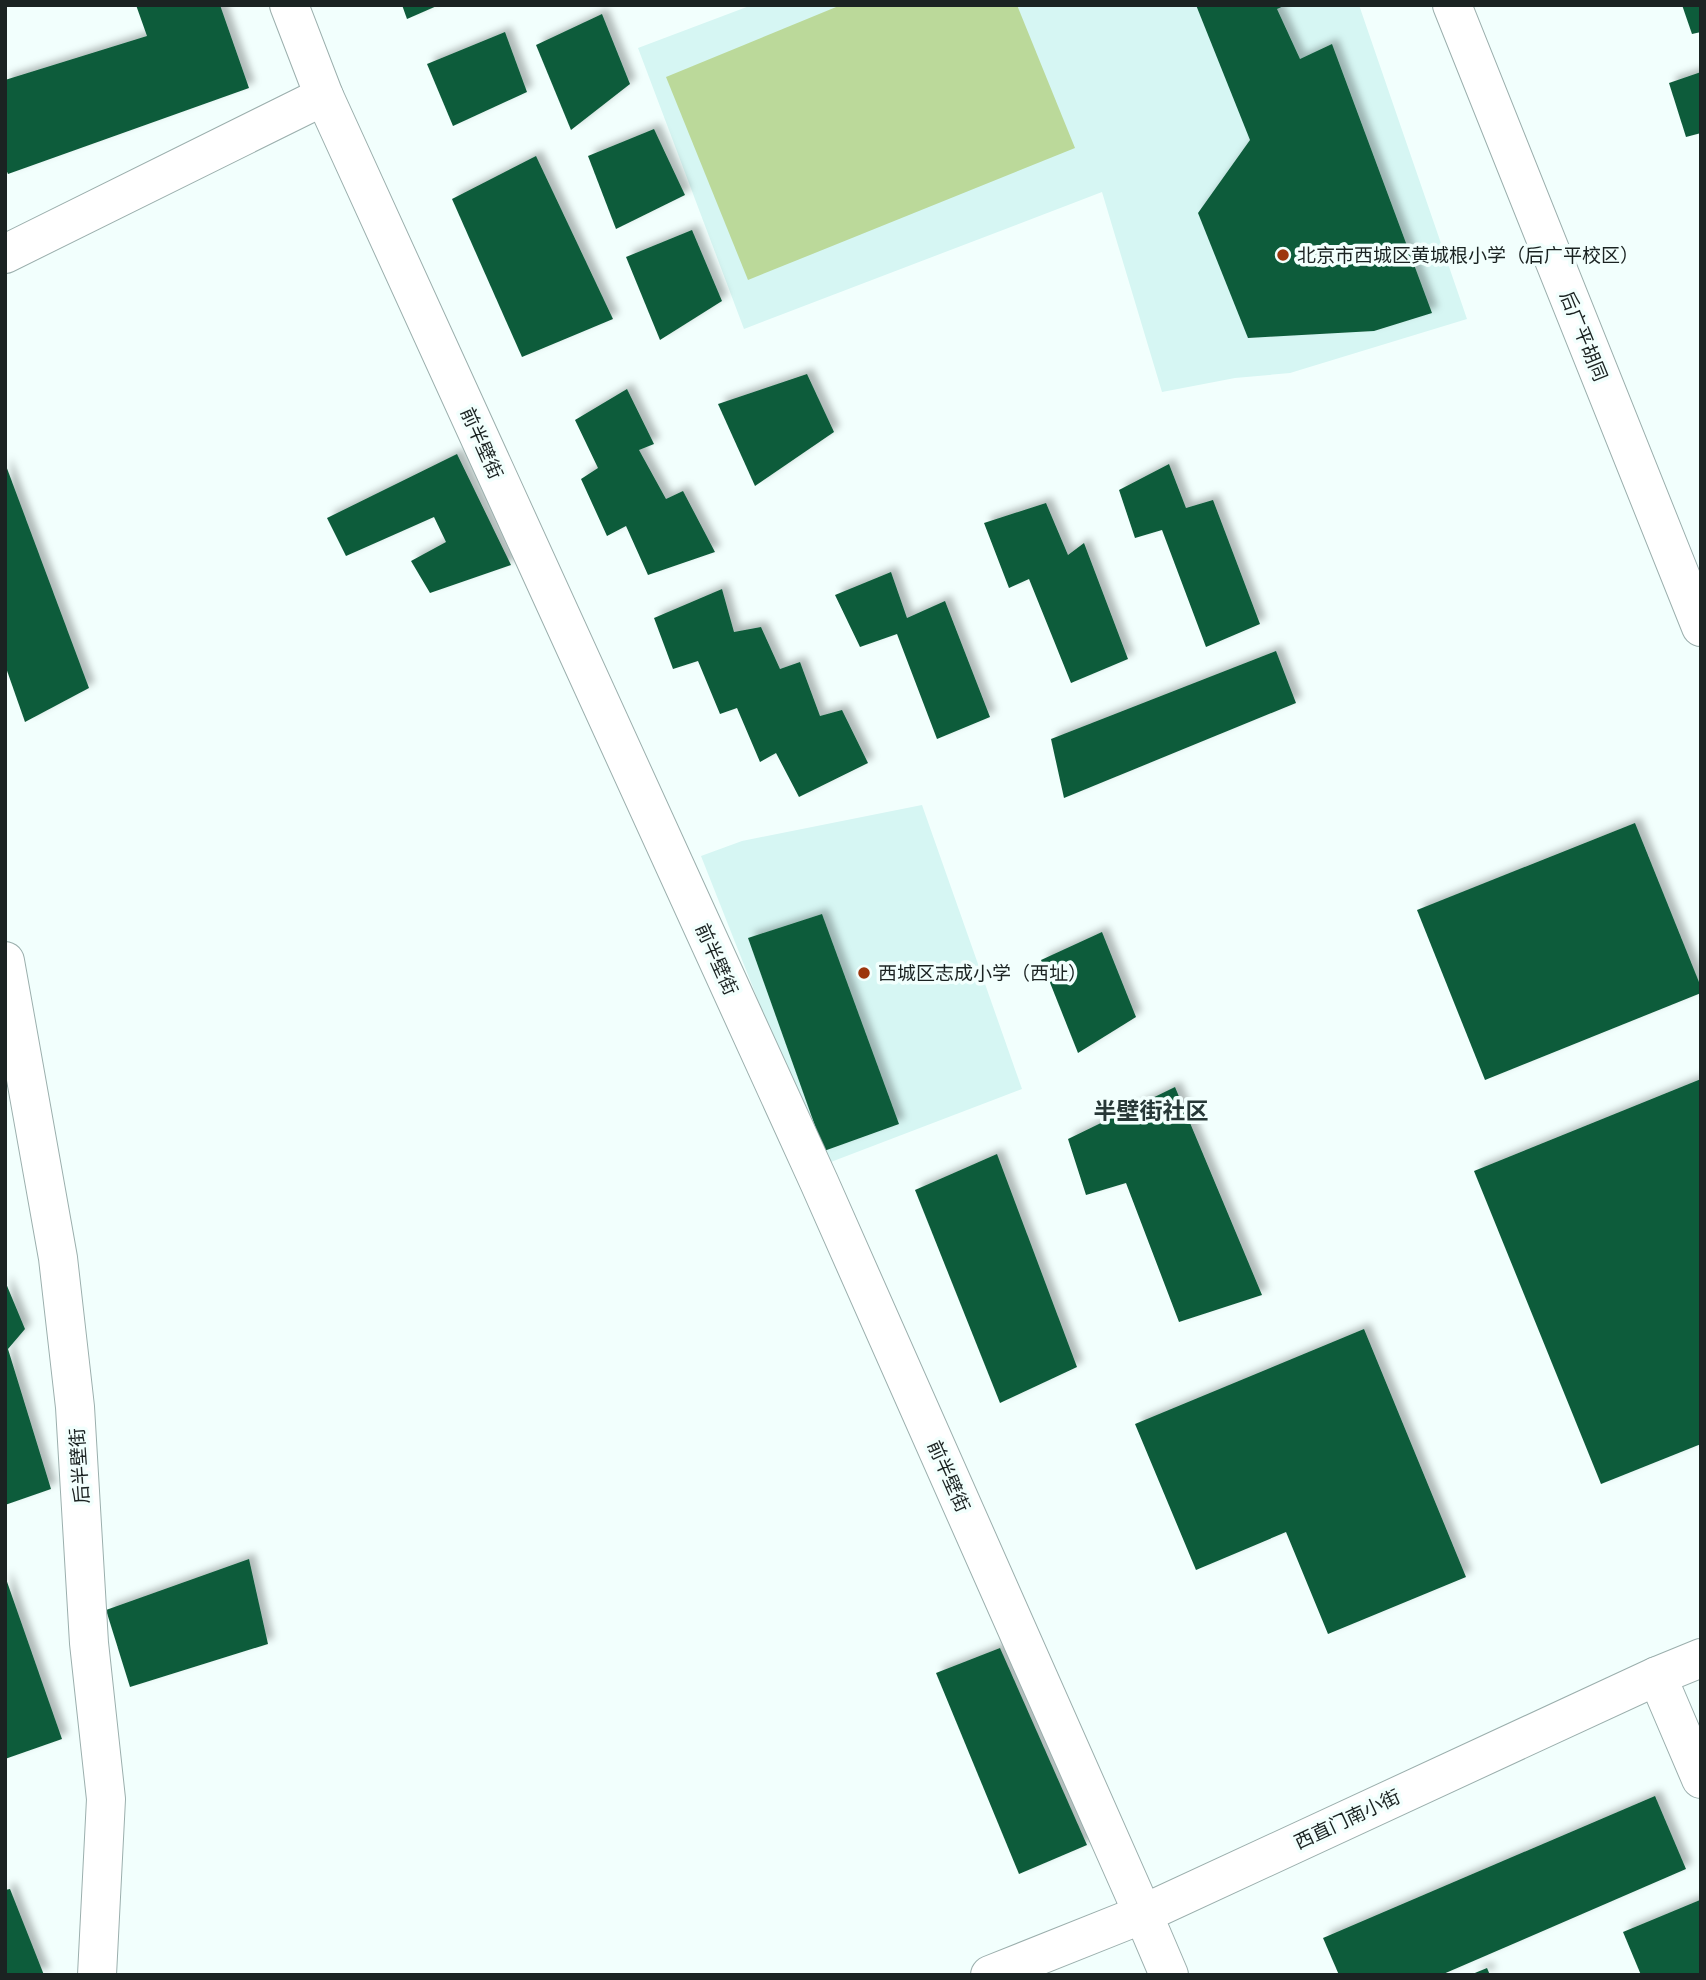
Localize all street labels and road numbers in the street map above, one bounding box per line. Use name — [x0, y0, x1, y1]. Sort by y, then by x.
street label: 后广平胡同 — [1555, 287, 1613, 385]
street label: 前半壁街 — [456, 403, 508, 483]
street label: 前半壁街 — [691, 919, 743, 999]
street label: 后半壁街 — [64, 1427, 94, 1505]
street label: 前半壁街 — [923, 1436, 975, 1516]
street label: 西直门南小街 — [1290, 1784, 1404, 1854]

